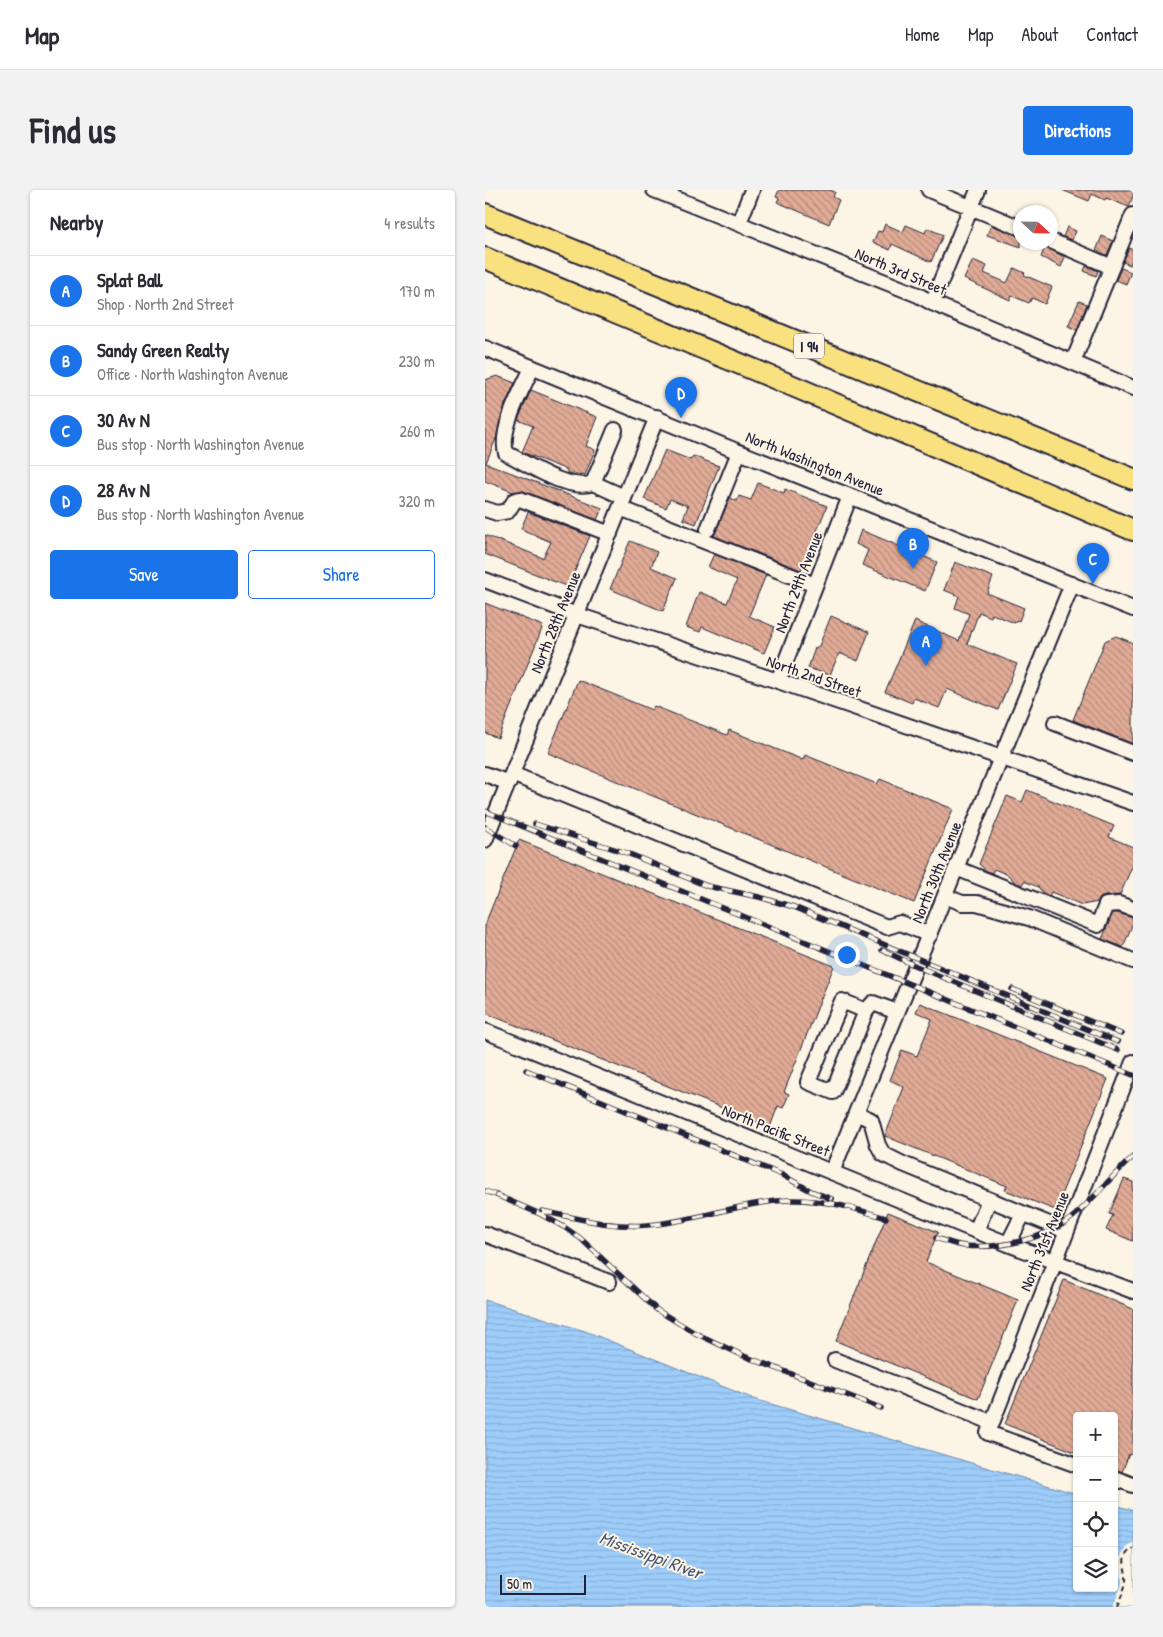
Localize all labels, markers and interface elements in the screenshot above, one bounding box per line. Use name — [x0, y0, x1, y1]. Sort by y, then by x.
text: Map — [25, 19, 59, 51]
text: Home — [905, 22, 940, 47]
text: Map — [968, 22, 993, 47]
text: About — [1021, 22, 1058, 47]
text: Contact — [1086, 22, 1138, 47]
button: Directions — [1023, 106, 1133, 155]
text: Find us — [30, 107, 116, 154]
north arrow — [1013, 205, 1058, 250]
text: Nearby — [50, 208, 103, 237]
text: 4 results — [384, 212, 435, 234]
street label: North 3rd Street — [852, 242, 951, 300]
text: Splat Ball — [97, 267, 163, 293]
text: A — [62, 280, 70, 302]
text: 170 m — [400, 280, 435, 302]
text: Shop · North 2nd Street — [97, 293, 234, 315]
road number: I 94 — [794, 334, 824, 358]
text: Sandy Green Realty — [97, 337, 229, 363]
text: B — [62, 350, 70, 372]
text: 230 m — [399, 350, 435, 372]
text: Office · North Washington Avenue — [97, 363, 288, 385]
pin: D — [665, 377, 697, 418]
text: 30 Av N — [97, 407, 150, 433]
text: C — [62, 420, 70, 442]
text: 260 m — [399, 420, 435, 442]
street label: North Washington Avenue — [743, 425, 888, 501]
text: Bus stop · North Washington Avenue — [97, 433, 304, 455]
text: 28 Av N — [97, 477, 150, 503]
text: D — [62, 490, 70, 512]
text: 320 m — [399, 490, 435, 512]
text: Bus stop · North Washington Avenue — [97, 503, 304, 525]
street label: North 29th Avenue — [769, 528, 828, 636]
pin: B — [897, 528, 929, 569]
pin: C — [1077, 543, 1109, 584]
button: Save — [50, 550, 238, 599]
button: Share — [248, 550, 435, 599]
street label: North 28th Avenue — [525, 567, 586, 676]
pin: A — [910, 625, 942, 666]
street label: North 2nd Street — [764, 649, 865, 703]
street label: North 30th Avenue — [906, 817, 967, 926]
your location — [834, 942, 860, 968]
street label: North Pacific Street — [719, 1098, 834, 1162]
street label: North 31st Avenue — [1014, 1187, 1074, 1294]
map controls — [1073, 1412, 1118, 1592]
button: + — [1073, 1412, 1118, 1457]
button: − — [1073, 1457, 1118, 1502]
button: locate — [1073, 1502, 1118, 1547]
water label: Mississippi River — [596, 1525, 708, 1586]
button: layers — [1073, 1547, 1118, 1592]
scale bar — [500, 1572, 586, 1595]
text: 50 m — [507, 1574, 532, 1593]

